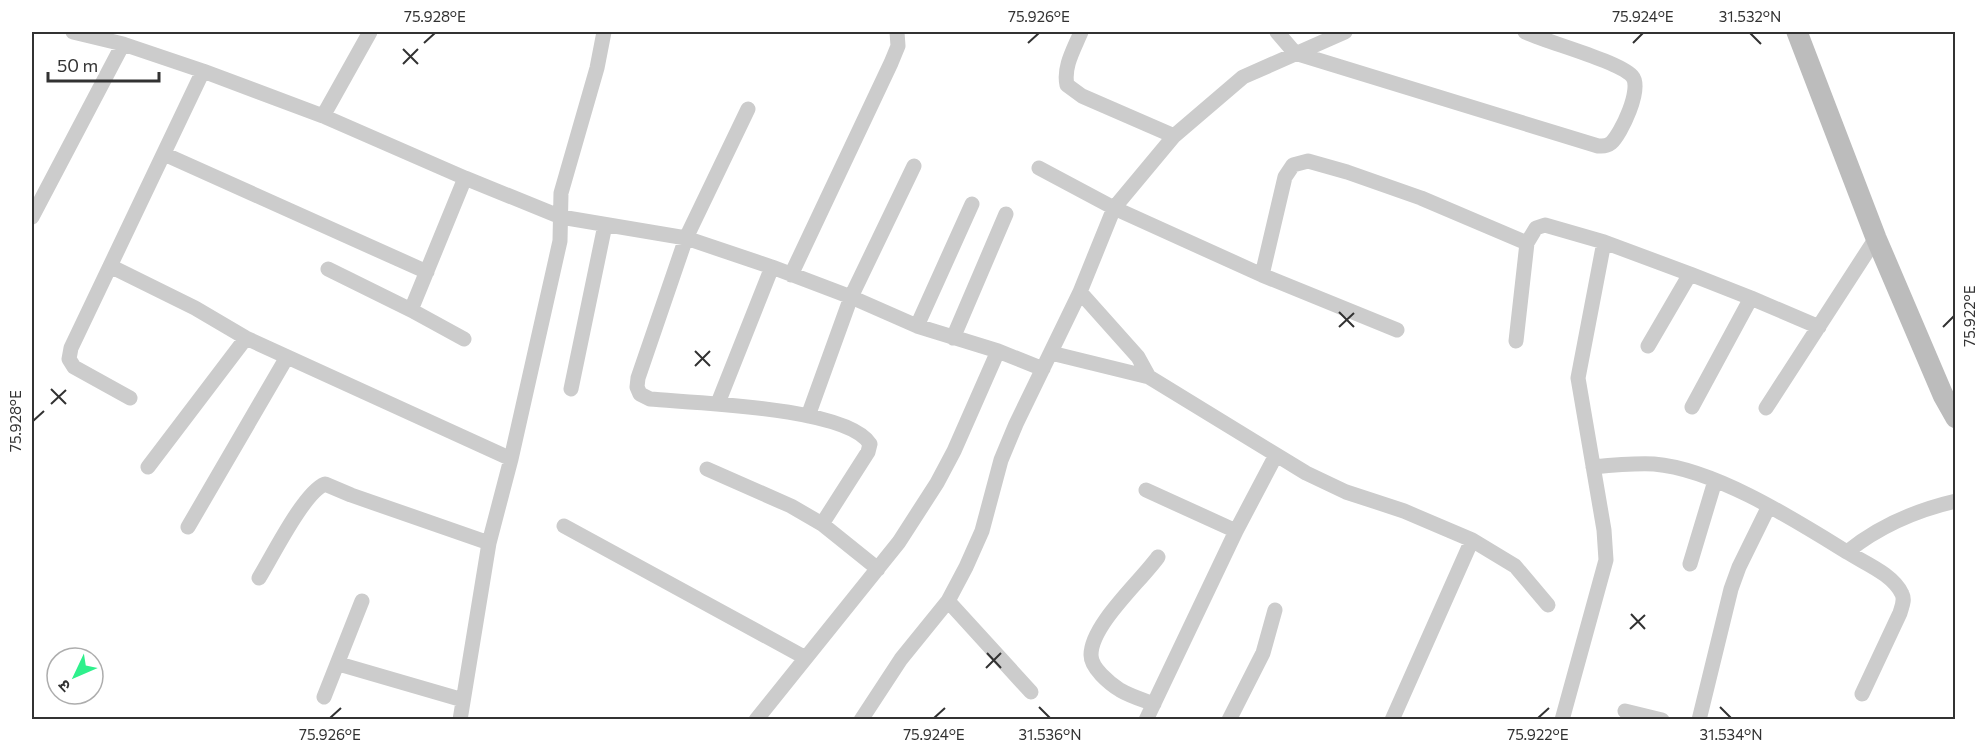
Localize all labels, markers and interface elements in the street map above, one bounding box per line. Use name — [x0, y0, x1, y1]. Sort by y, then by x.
text: 75.928°E — [404, 7, 466, 25]
text: 75.926°E — [1008, 7, 1070, 25]
text: 75.924°E — [1612, 7, 1674, 25]
text: 31.532°N — [1719, 7, 1781, 25]
scale bar — [48, 45, 159, 83]
text: 50 m — [57, 54, 98, 76]
text: 75.922°E — [1960, 285, 1978, 347]
text: 75.928°E — [6, 390, 24, 452]
north arrow — [45, 646, 105, 706]
text: उ — [53, 676, 74, 697]
text: 75.926°E — [299, 725, 361, 743]
text: 75.924°E — [903, 725, 965, 743]
text: 31.536°N — [1018, 725, 1082, 743]
text: 75.922°E — [1507, 725, 1569, 743]
text: 31.534°N — [1699, 725, 1763, 743]

